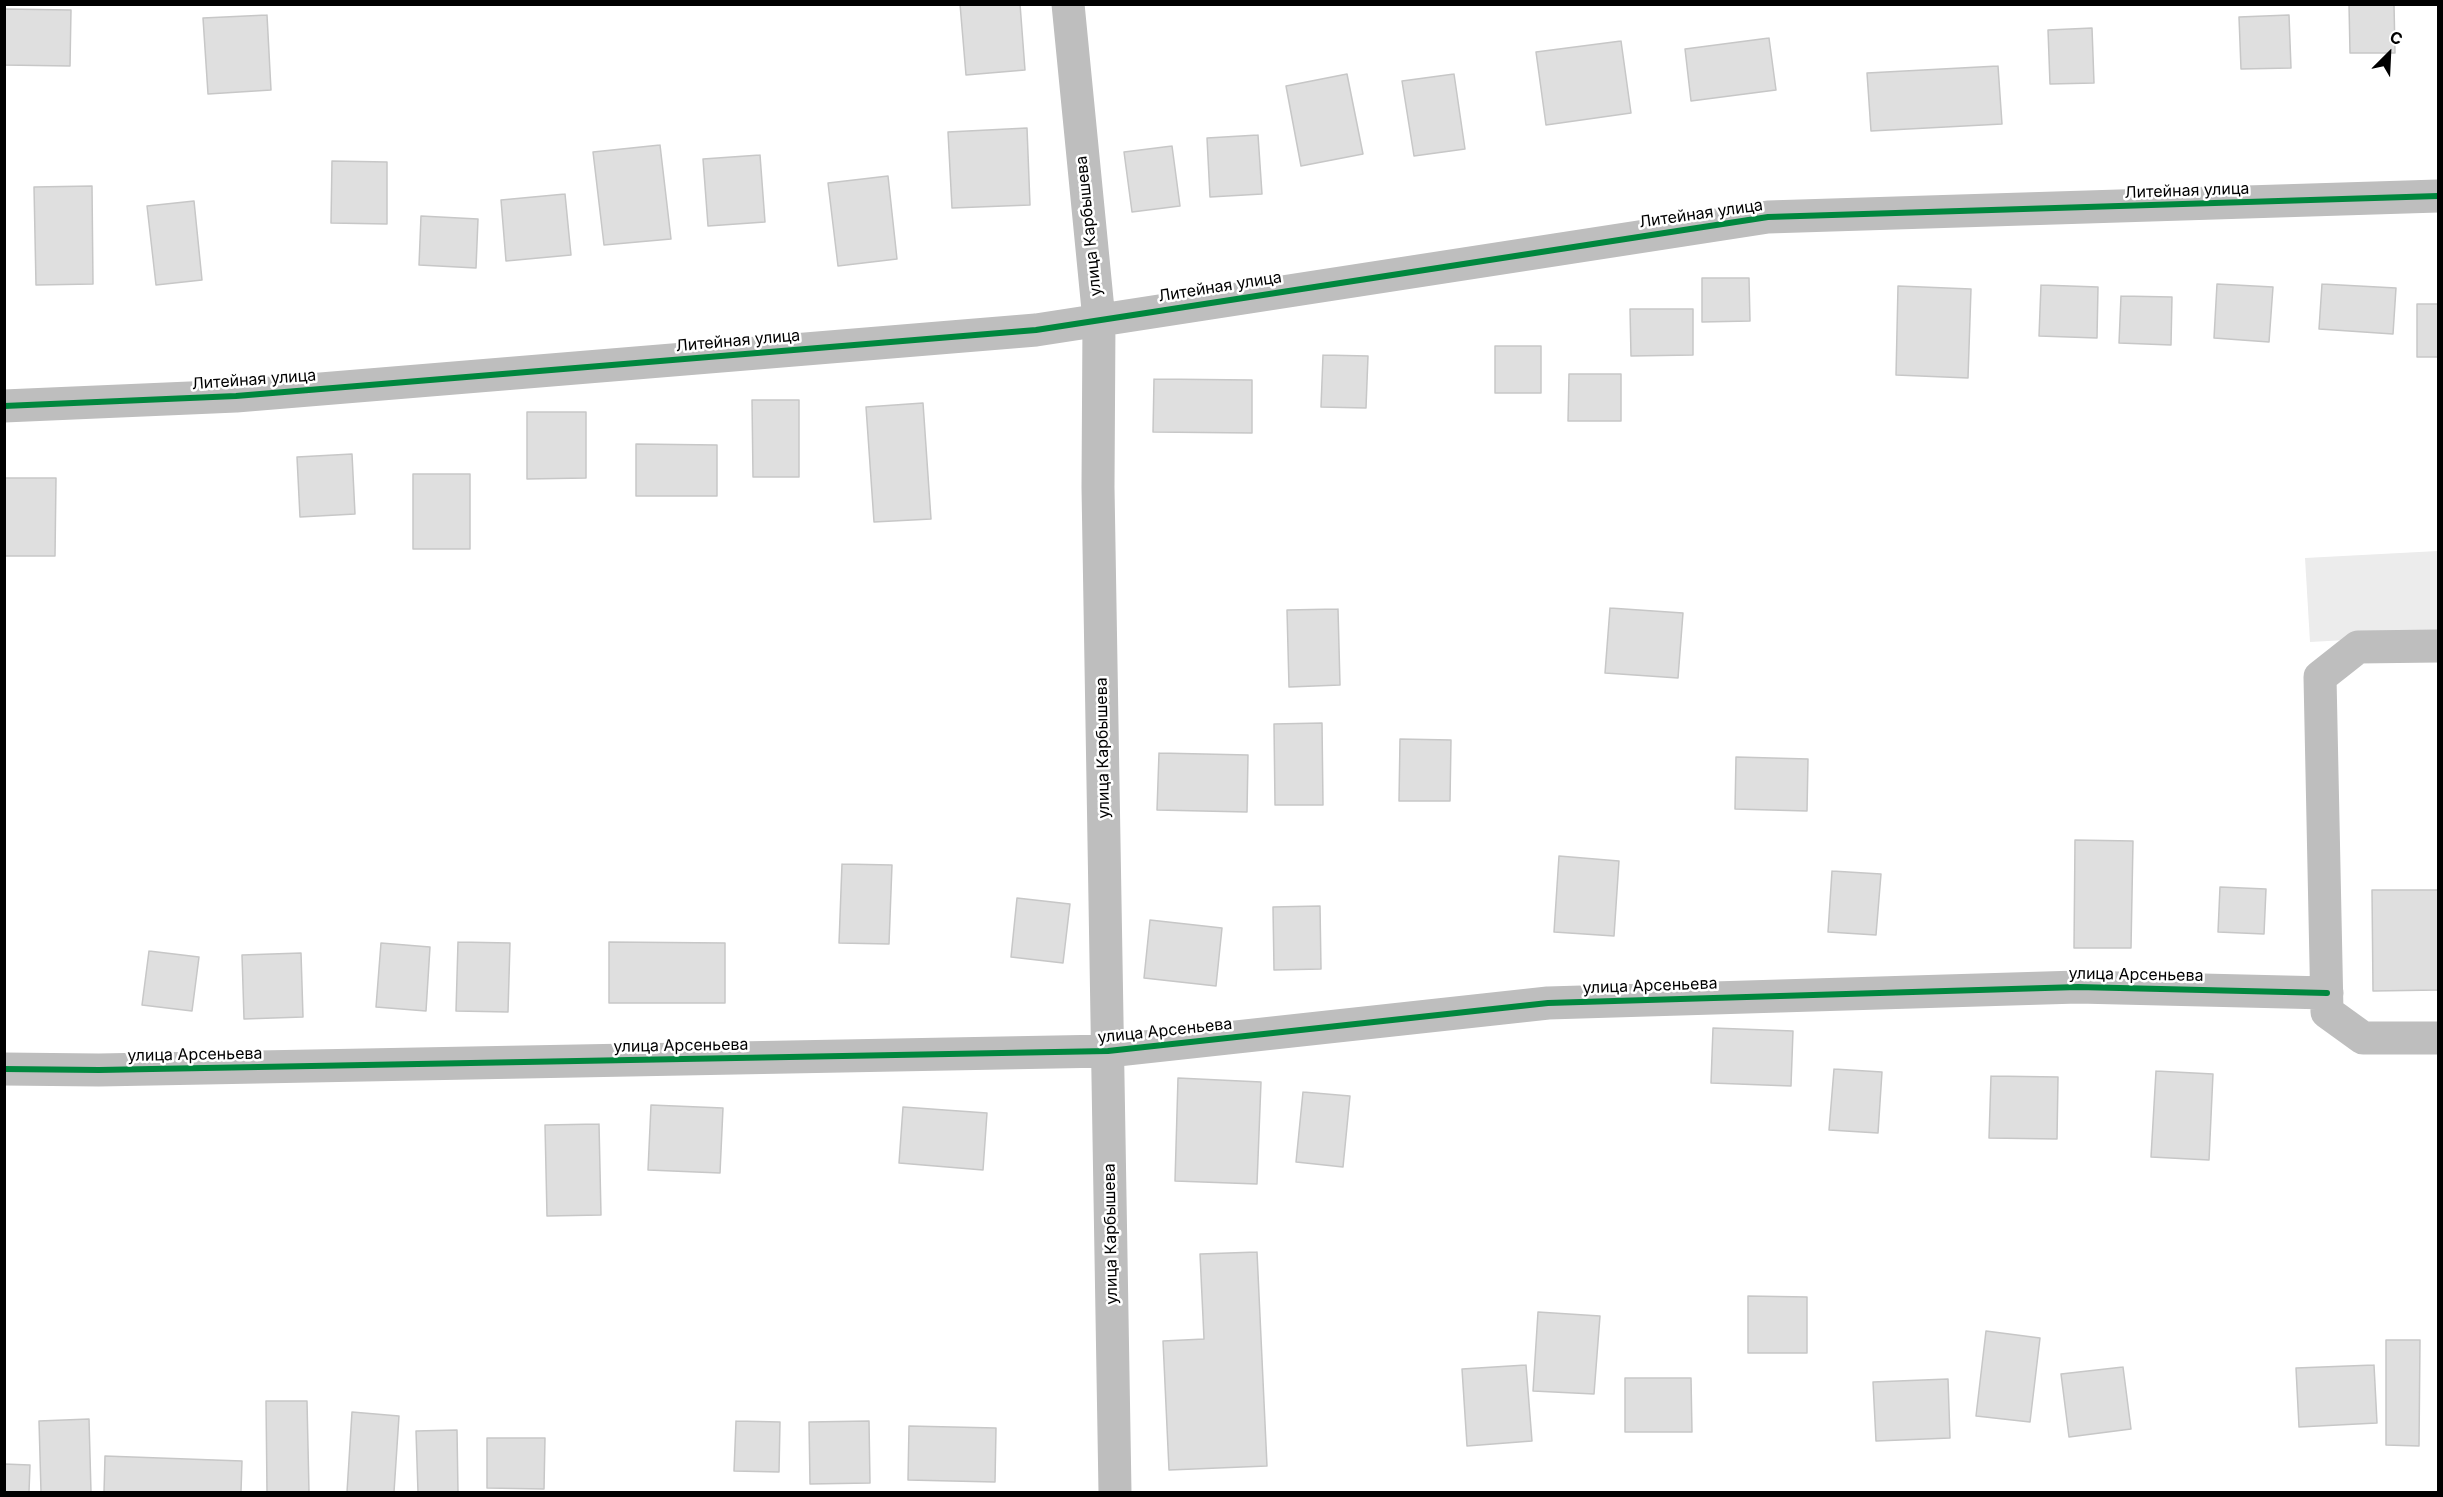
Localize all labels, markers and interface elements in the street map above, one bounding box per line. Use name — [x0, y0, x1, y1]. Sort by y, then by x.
north arrow — [2359, 24, 2419, 84]
text: С — [2387, 26, 2406, 49]
street label: улица Карбышева — [1072, 155, 1106, 297]
street label: Литейная улица — [2124, 179, 2250, 203]
street label: Литейная улица — [1638, 196, 1764, 232]
street label: Литейная улица — [1157, 268, 1283, 306]
street label: Литейная улица — [675, 326, 801, 356]
street label: Литейная улица — [191, 366, 317, 394]
street label: улица Карбышева — [1092, 677, 1114, 819]
street label: улица Арсеньева — [2068, 964, 2204, 986]
street label: улица Арсеньева — [1582, 974, 1718, 998]
street label: улица Арсеньева — [1097, 1014, 1233, 1048]
street label: улица Арсеньева — [613, 1035, 749, 1057]
street label: улица Арсеньева — [127, 1044, 263, 1066]
street label: улица Карбышева — [1100, 1163, 1122, 1305]

